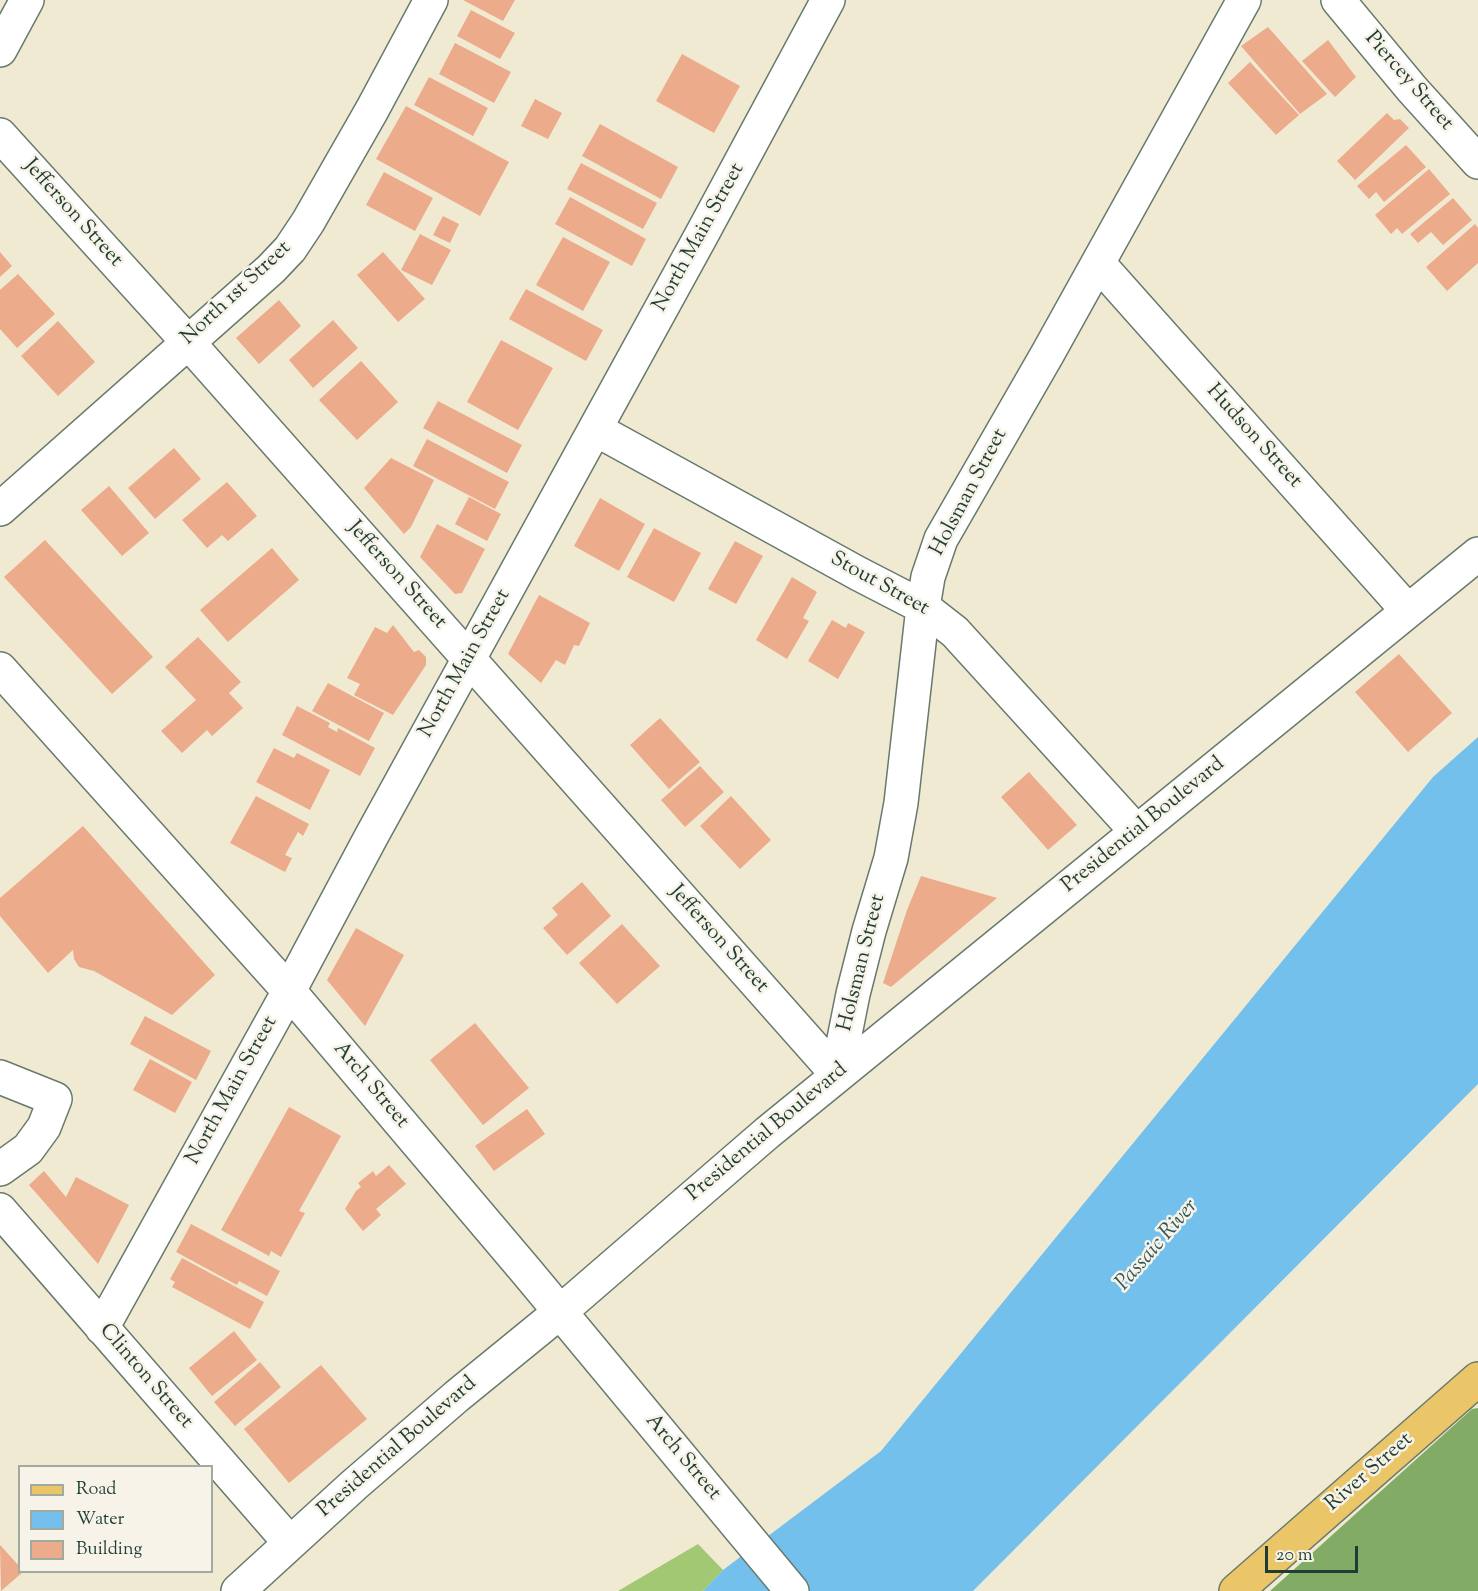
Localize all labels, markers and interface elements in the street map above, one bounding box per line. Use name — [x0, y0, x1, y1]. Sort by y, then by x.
street label: Piercey Street — [1358, 27, 1458, 137]
street label: Jefferson Street — [17, 155, 127, 273]
street label: North Main Street — [649, 159, 751, 317]
street label: North 1st Street — [177, 237, 297, 351]
street label: Hudson Street — [1200, 380, 1306, 494]
street label: Holsman Street — [926, 425, 1014, 561]
street label: Jefferson Street — [341, 517, 451, 635]
street label: Stout Street — [825, 548, 933, 622]
street label: North Main Street — [415, 585, 517, 743]
street label: Presidential Boulevard — [1058, 753, 1230, 899]
street label: Jefferson Street — [663, 881, 773, 999]
street label: Holsman Street — [834, 892, 892, 1034]
street label: North Main Street — [182, 1012, 284, 1170]
street label: Arch Street — [327, 1038, 413, 1134]
street label: Presidential Boulevard — [682, 1058, 854, 1208]
water label: Passaic River — [1111, 1195, 1205, 1297]
street label: Clinton Street — [93, 1319, 197, 1435]
street label: Presidential Boulevard — [313, 1372, 483, 1524]
street label: Arch Street — [639, 1410, 725, 1506]
street label: River Street — [1321, 1428, 1419, 1518]
legend — [18, 1465, 213, 1573]
text: Road — [76, 1477, 116, 1503]
text: Water — [76, 1507, 124, 1533]
scale bar — [1268, 1534, 1361, 1572]
text: Building — [76, 1537, 142, 1563]
text: 20 m — [1276, 1543, 1313, 1569]

